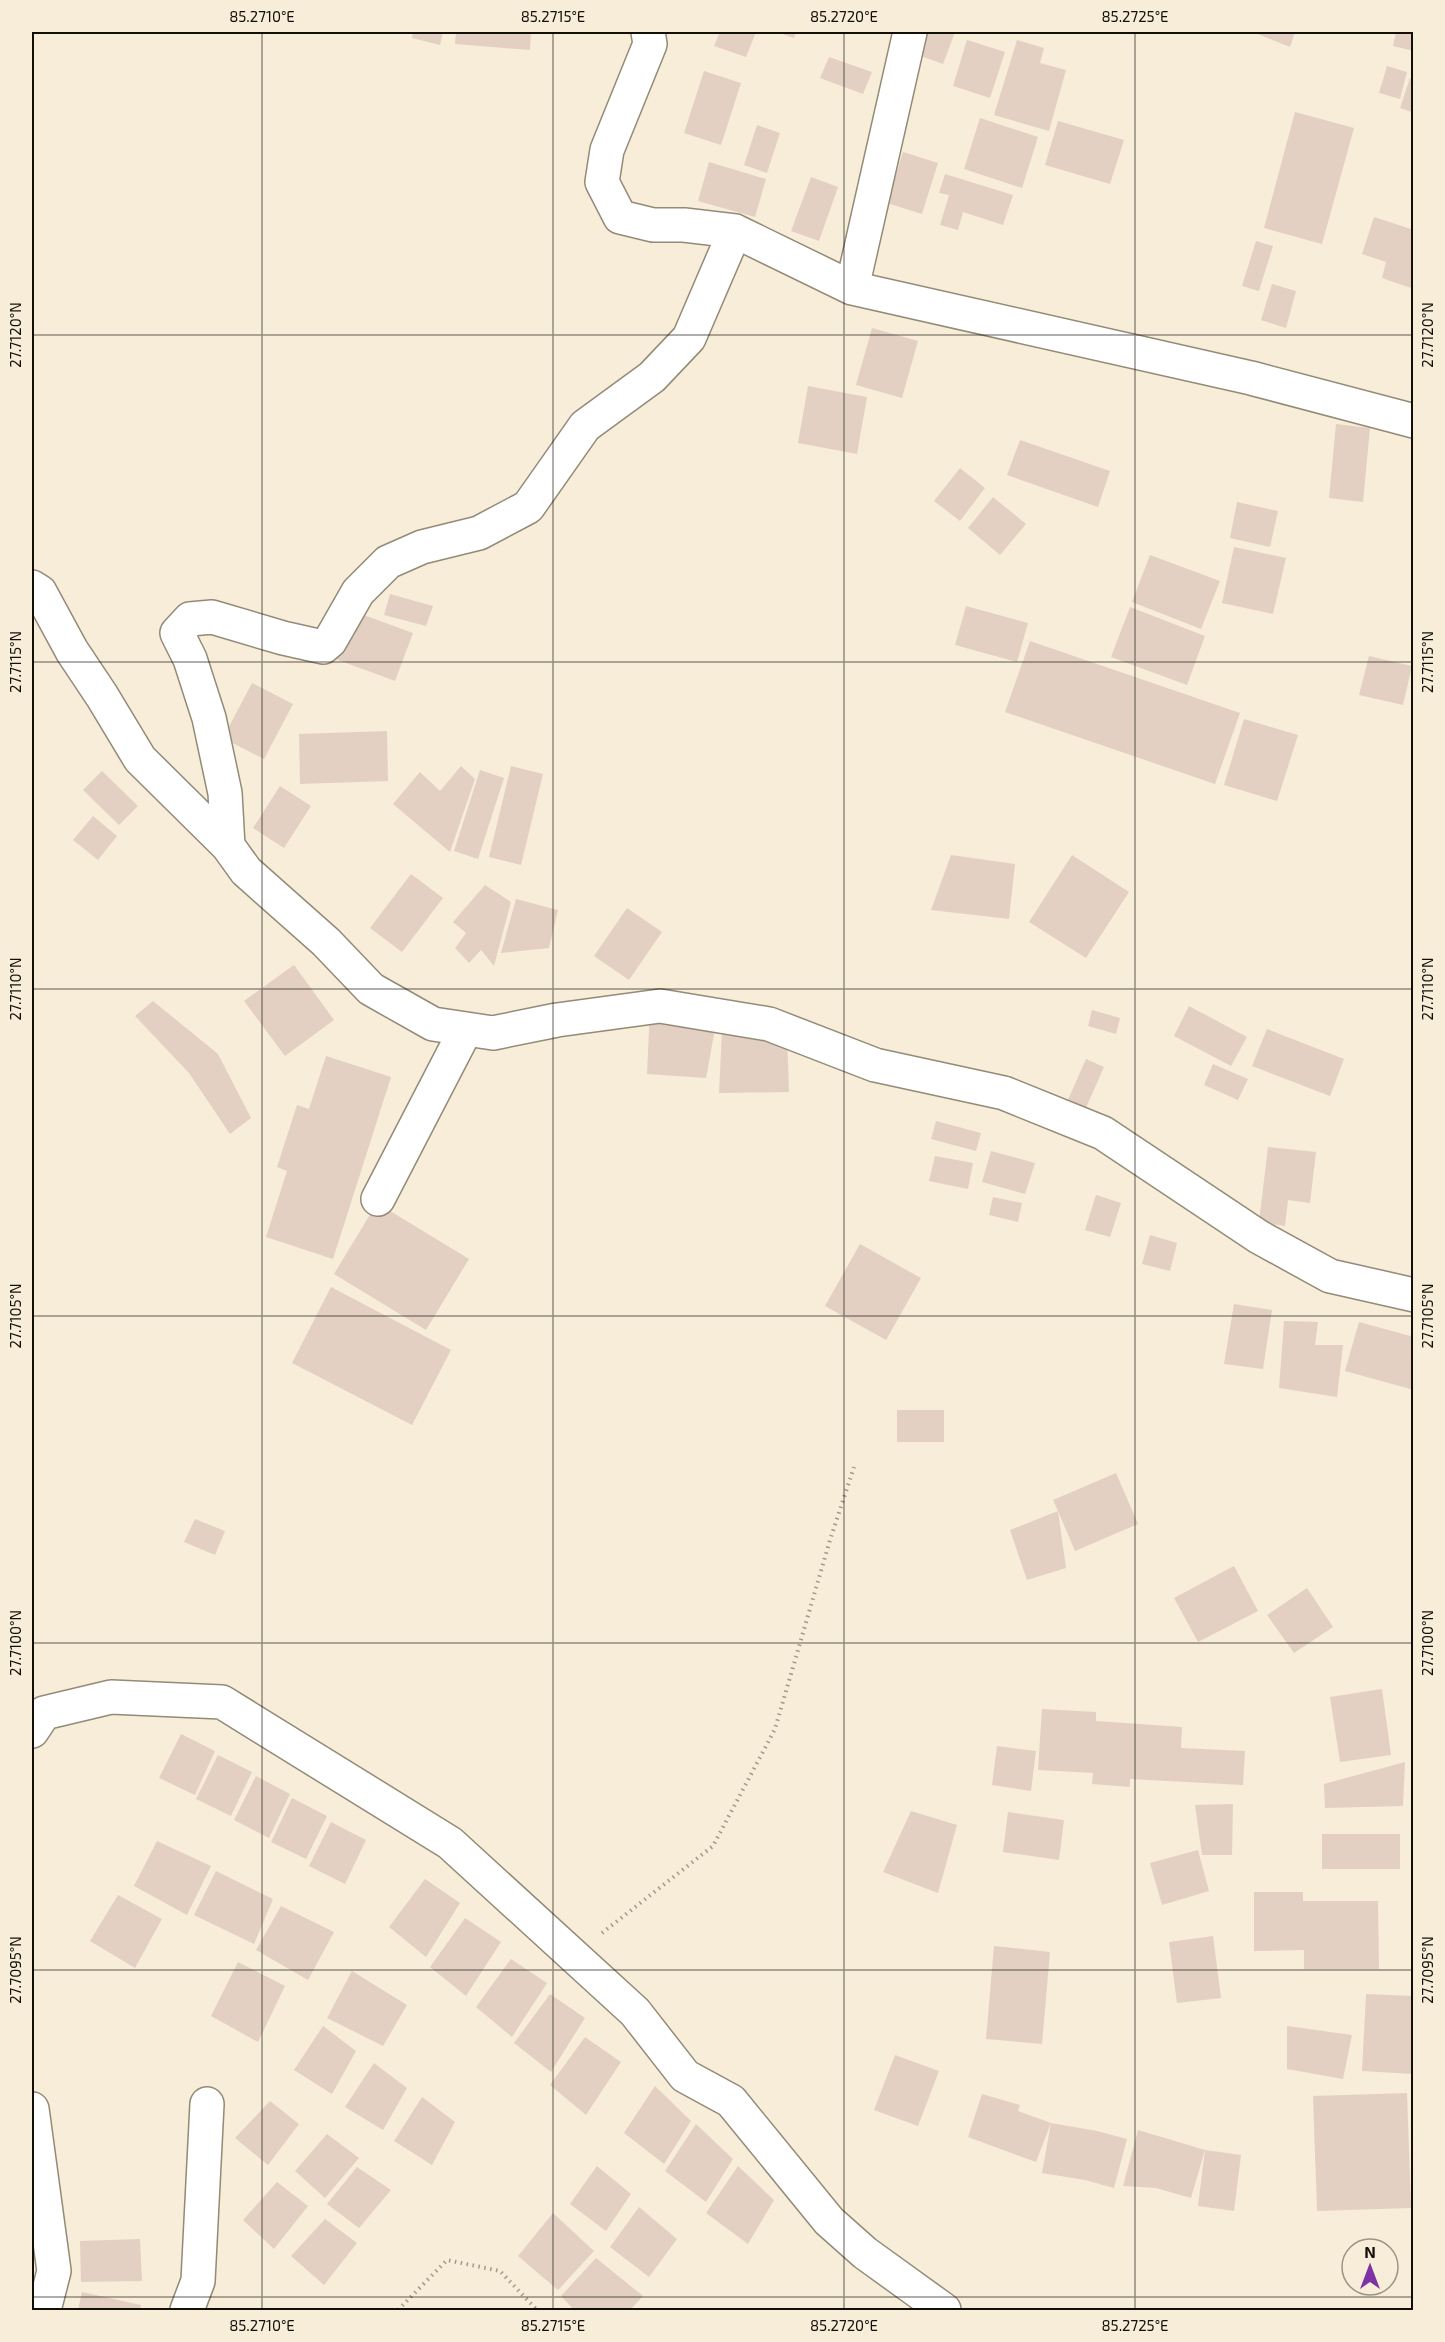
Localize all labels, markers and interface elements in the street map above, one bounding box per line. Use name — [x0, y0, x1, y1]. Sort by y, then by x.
text: 85.2710°E — [229, 7, 295, 25]
text: 85.2715°E — [521, 7, 585, 25]
text: 85.2720°E — [810, 7, 878, 25]
text: 85.2725°E — [1101, 7, 1169, 25]
text: 27.7120°N — [6, 302, 24, 368]
text: 27.7120°N — [1418, 302, 1436, 368]
text: 27.7115°N — [6, 631, 24, 693]
text: 27.7115°N — [1418, 631, 1436, 693]
text: 27.7110°N — [6, 957, 24, 1021]
text: 27.7110°N — [1418, 957, 1436, 1021]
text: 27.7105°N — [6, 1283, 24, 1349]
text: 27.7105°N — [1418, 1283, 1436, 1349]
text: 27.7100°N — [6, 1610, 24, 1676]
text: 27.7100°N — [1418, 1610, 1436, 1676]
text: 27.7095°N — [6, 1936, 24, 2004]
text: 27.7095°N — [1418, 1936, 1436, 2004]
north arrow — [1340, 2237, 1400, 2297]
text: N — [1364, 2242, 1376, 2261]
text: 85.2710°E — [229, 2316, 295, 2334]
text: 85.2715°E — [521, 2316, 585, 2334]
text: 85.2720°E — [810, 2316, 878, 2334]
text: 85.2725°E — [1101, 2316, 1169, 2334]

